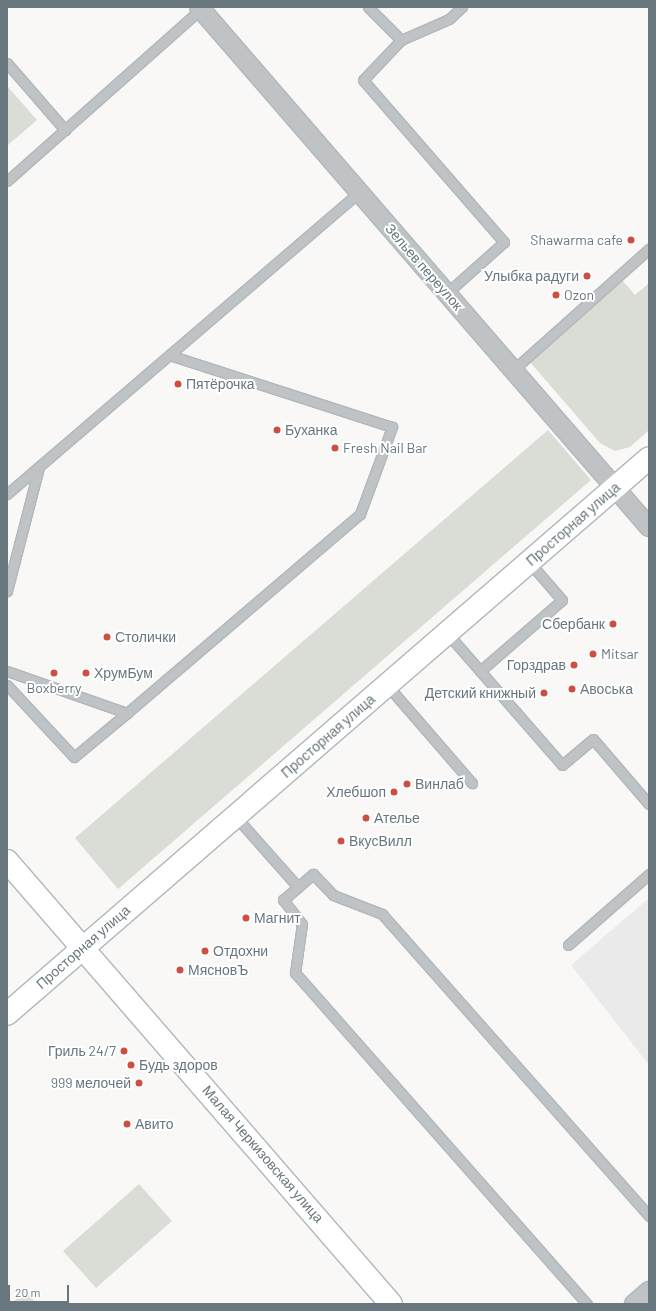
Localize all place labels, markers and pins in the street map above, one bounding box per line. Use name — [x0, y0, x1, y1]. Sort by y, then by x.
place label: Shawarma cafe — [530, 232, 623, 248]
marker: Shawarma cafe — [626, 235, 636, 245]
place label: Улыбка радуги — [484, 268, 579, 284]
marker: Улыбка радуги — [582, 271, 592, 281]
place label: Ozon — [564, 287, 594, 303]
marker: Ozon — [551, 290, 561, 300]
place label: Пятёрочка — [186, 376, 255, 392]
marker: Пятёрочка — [173, 379, 183, 389]
place label: Буханка — [285, 422, 337, 438]
marker: Буханка — [272, 425, 282, 435]
place label: Fresh Nail Bar — [343, 440, 427, 456]
marker: Fresh Nail Bar — [330, 443, 340, 453]
place label: Сбербанк — [542, 616, 605, 632]
marker: Сбербанк — [608, 619, 618, 629]
place label: Столички — [115, 629, 176, 645]
marker: Столички — [102, 632, 112, 642]
place label: Mitsar — [601, 646, 639, 662]
marker: Mitsar — [588, 649, 598, 659]
place label: Горздрав — [507, 657, 566, 673]
marker: Горздрав — [569, 660, 579, 670]
place label: ХрумБум — [94, 665, 153, 681]
marker: Boxberry — [49, 668, 59, 678]
marker: ХрумБум — [81, 668, 91, 678]
place label: Boxberry — [27, 680, 81, 696]
place label: Авоська — [580, 681, 633, 697]
marker: Авоська — [567, 684, 577, 694]
place label: Детский книжный — [425, 685, 536, 701]
marker: Детский книжный — [539, 688, 549, 698]
place label: Винлаб — [415, 776, 464, 792]
marker: Винлаб — [402, 779, 412, 789]
place label: Хлебшоп — [326, 784, 386, 800]
marker: Хлебшоп — [389, 787, 399, 797]
place label: Ателье — [374, 810, 420, 826]
marker: Ателье — [361, 813, 371, 823]
place label: ВкусВилл — [349, 833, 412, 849]
marker: ВкусВилл — [336, 836, 346, 846]
place label: Магнит — [254, 910, 301, 926]
marker: Магнит — [241, 913, 251, 923]
place label: Отдохни — [213, 943, 268, 959]
marker: Отдохни — [200, 946, 210, 956]
place label: МясновЪ — [188, 962, 248, 978]
marker: МясновЪ — [175, 965, 185, 975]
place label: Гриль 24/7 — [48, 1043, 116, 1059]
marker: Гриль 24/7 — [119, 1046, 129, 1056]
place label: Будь здоров — [139, 1057, 218, 1073]
marker: Будь здоров — [126, 1060, 136, 1070]
place label: 999 мелочей — [51, 1075, 131, 1091]
marker: 999 мелочей — [134, 1078, 144, 1088]
place label: Авито — [135, 1116, 174, 1132]
marker: Авито — [122, 1119, 132, 1129]

